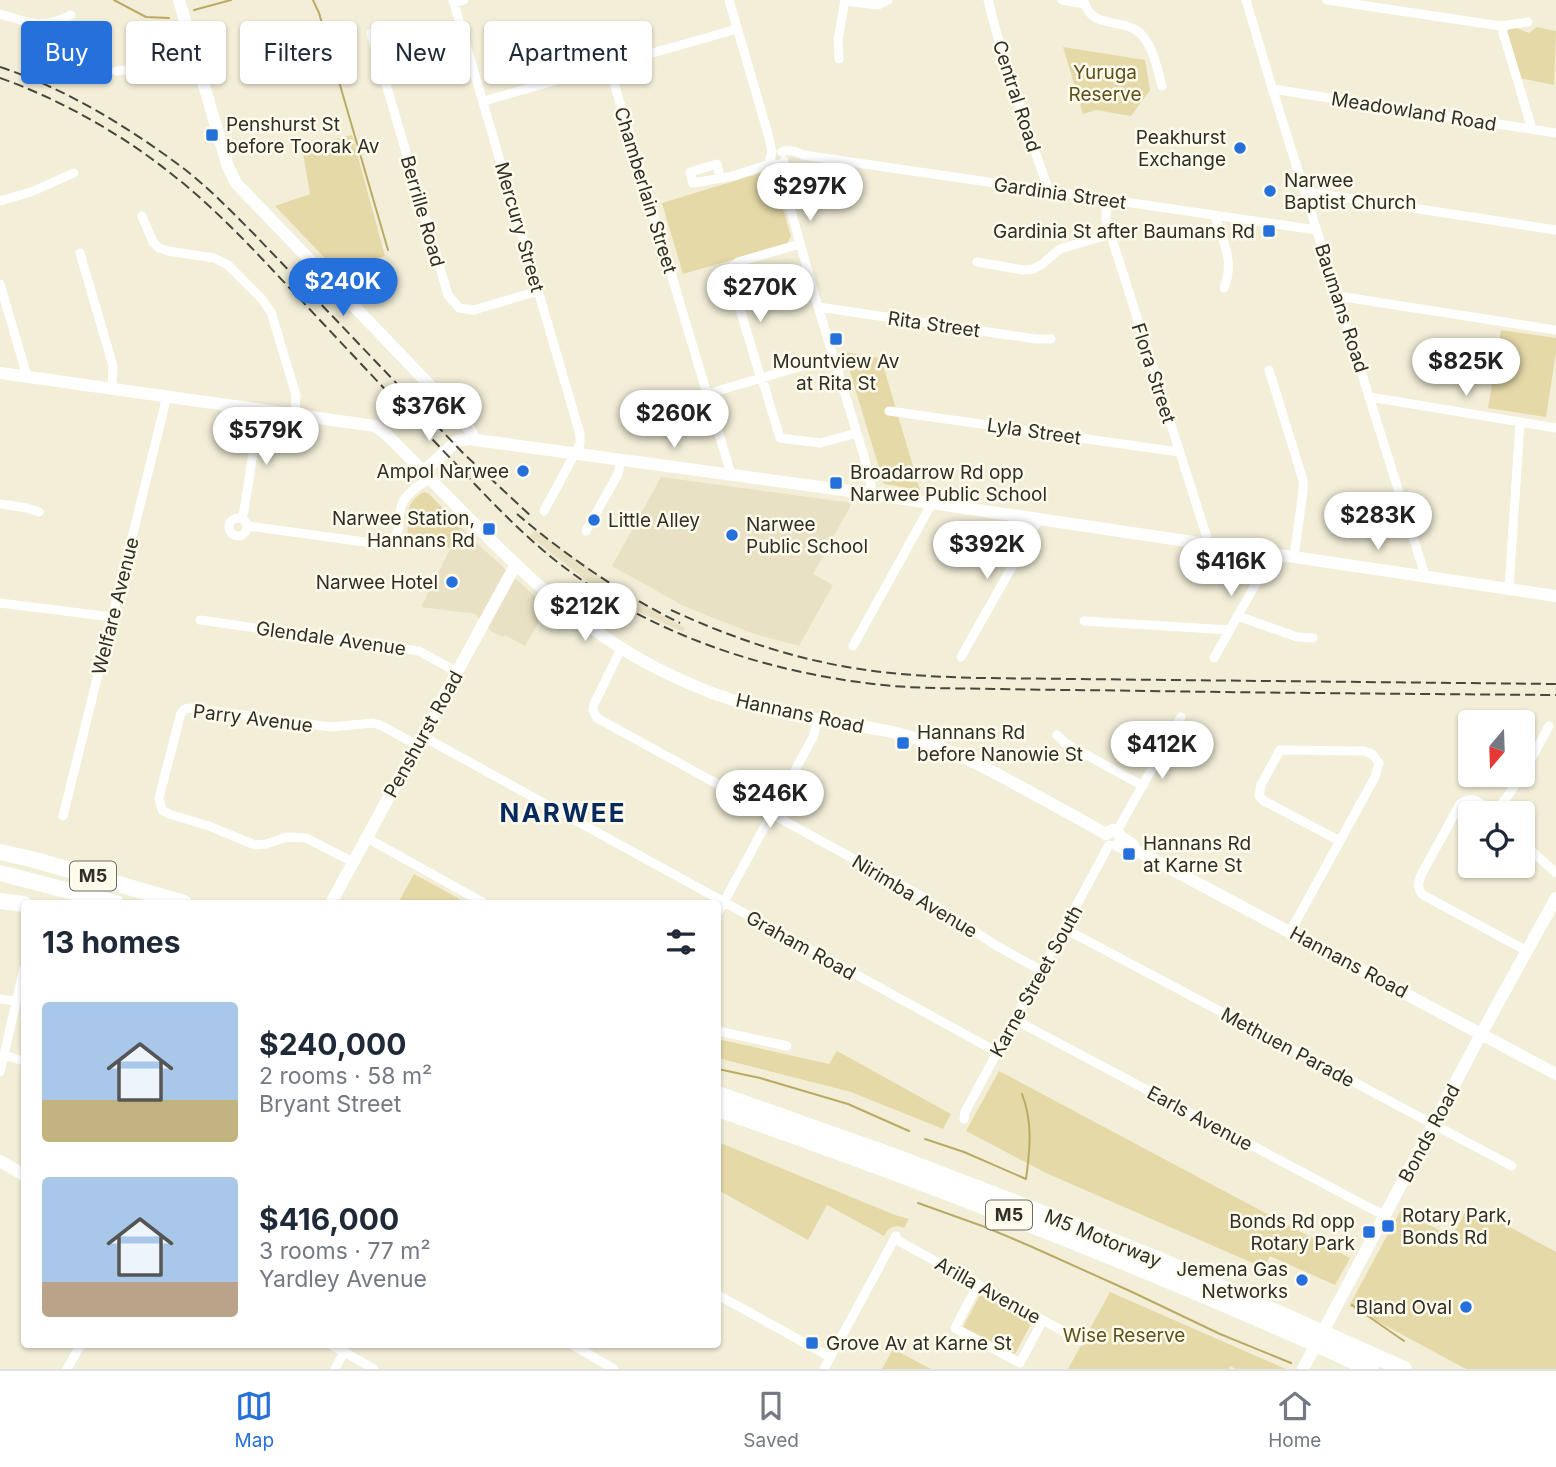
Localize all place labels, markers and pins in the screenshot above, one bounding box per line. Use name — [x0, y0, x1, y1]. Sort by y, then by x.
place label: Penshurst St before Toorak Av — [226, 113, 380, 158]
place label: Peakhurst Exchange — [1136, 126, 1226, 171]
marker: Penshurst St before Toorak Av — [204, 127, 220, 143]
marker: Peakhurst Exchange — [1232, 140, 1248, 156]
pin: $297K — [761, 164, 859, 223]
place label: Narwee Baptist Church — [1284, 169, 1416, 214]
marker: Narwee Baptist Church — [1262, 183, 1278, 199]
place label: Gardinia St after Baumans Rd — [993, 220, 1255, 243]
marker: Gardinia St after Baumans Rd — [1261, 223, 1277, 239]
pin: $240K — [294, 258, 392, 318]
pin: $270K — [711, 264, 809, 324]
marker: Mountview Av at Rita St — [828, 331, 844, 347]
pin: $825K — [1417, 338, 1515, 398]
place label: Mountview Av at Rita St — [772, 350, 900, 395]
pin: $376K — [380, 384, 478, 443]
pin: $260K — [625, 391, 723, 450]
pin: $579K — [217, 407, 315, 467]
place label: Ampol Narwee — [377, 460, 509, 483]
place label: Broadarrow Rd opp Narwee Public School — [850, 461, 1047, 506]
marker: Ampol Narwee — [515, 463, 531, 479]
marker: Broadarrow Rd opp Narwee Public School — [828, 475, 844, 491]
pin: $283K — [1329, 492, 1427, 552]
place label: Narwee Station, Hannans Rd — [332, 507, 475, 552]
place label: Little Alley — [608, 509, 700, 532]
marker: Little Alley — [586, 512, 602, 528]
place label: Narwee Public School — [746, 513, 868, 558]
marker: Narwee Station, Hannans Rd — [481, 521, 497, 537]
pin: $392K — [938, 522, 1036, 581]
marker: Narwee Public School — [724, 527, 740, 543]
pin: $416K — [1182, 538, 1280, 598]
place label: Narwee Hotel — [316, 571, 438, 594]
marker: Narwee Hotel — [444, 574, 460, 590]
pin: $212K — [536, 584, 634, 643]
place label: Hannans Rd before Nanowie St — [917, 721, 1083, 766]
pin: $412K — [1113, 722, 1211, 781]
marker: Hannans Rd before Nanowie St — [895, 735, 911, 751]
pin: $246K — [721, 770, 819, 830]
place label: Hannans Rd at Karne St — [1143, 832, 1251, 877]
marker: Hannans Rd at Karne St — [1121, 846, 1137, 862]
place label: Rotary Park, Bonds Rd — [1402, 1204, 1512, 1249]
place label: Bonds Rd opp Rotary Park — [1229, 1210, 1356, 1255]
marker: Rotary Park, Bonds Rd — [1380, 1218, 1396, 1234]
marker: Bonds Rd opp Rotary Park — [1361, 1224, 1377, 1240]
place label: Jemena Gas Networks — [1176, 1258, 1288, 1303]
marker: Jemena Gas Networks — [1294, 1272, 1310, 1288]
place label: Bland Oval — [1356, 1296, 1452, 1319]
marker: Bland Oval — [1458, 1299, 1474, 1315]
place label: Grove Av at Karne St — [826, 1332, 1012, 1355]
marker: Grove Av at Karne St — [804, 1335, 820, 1351]

